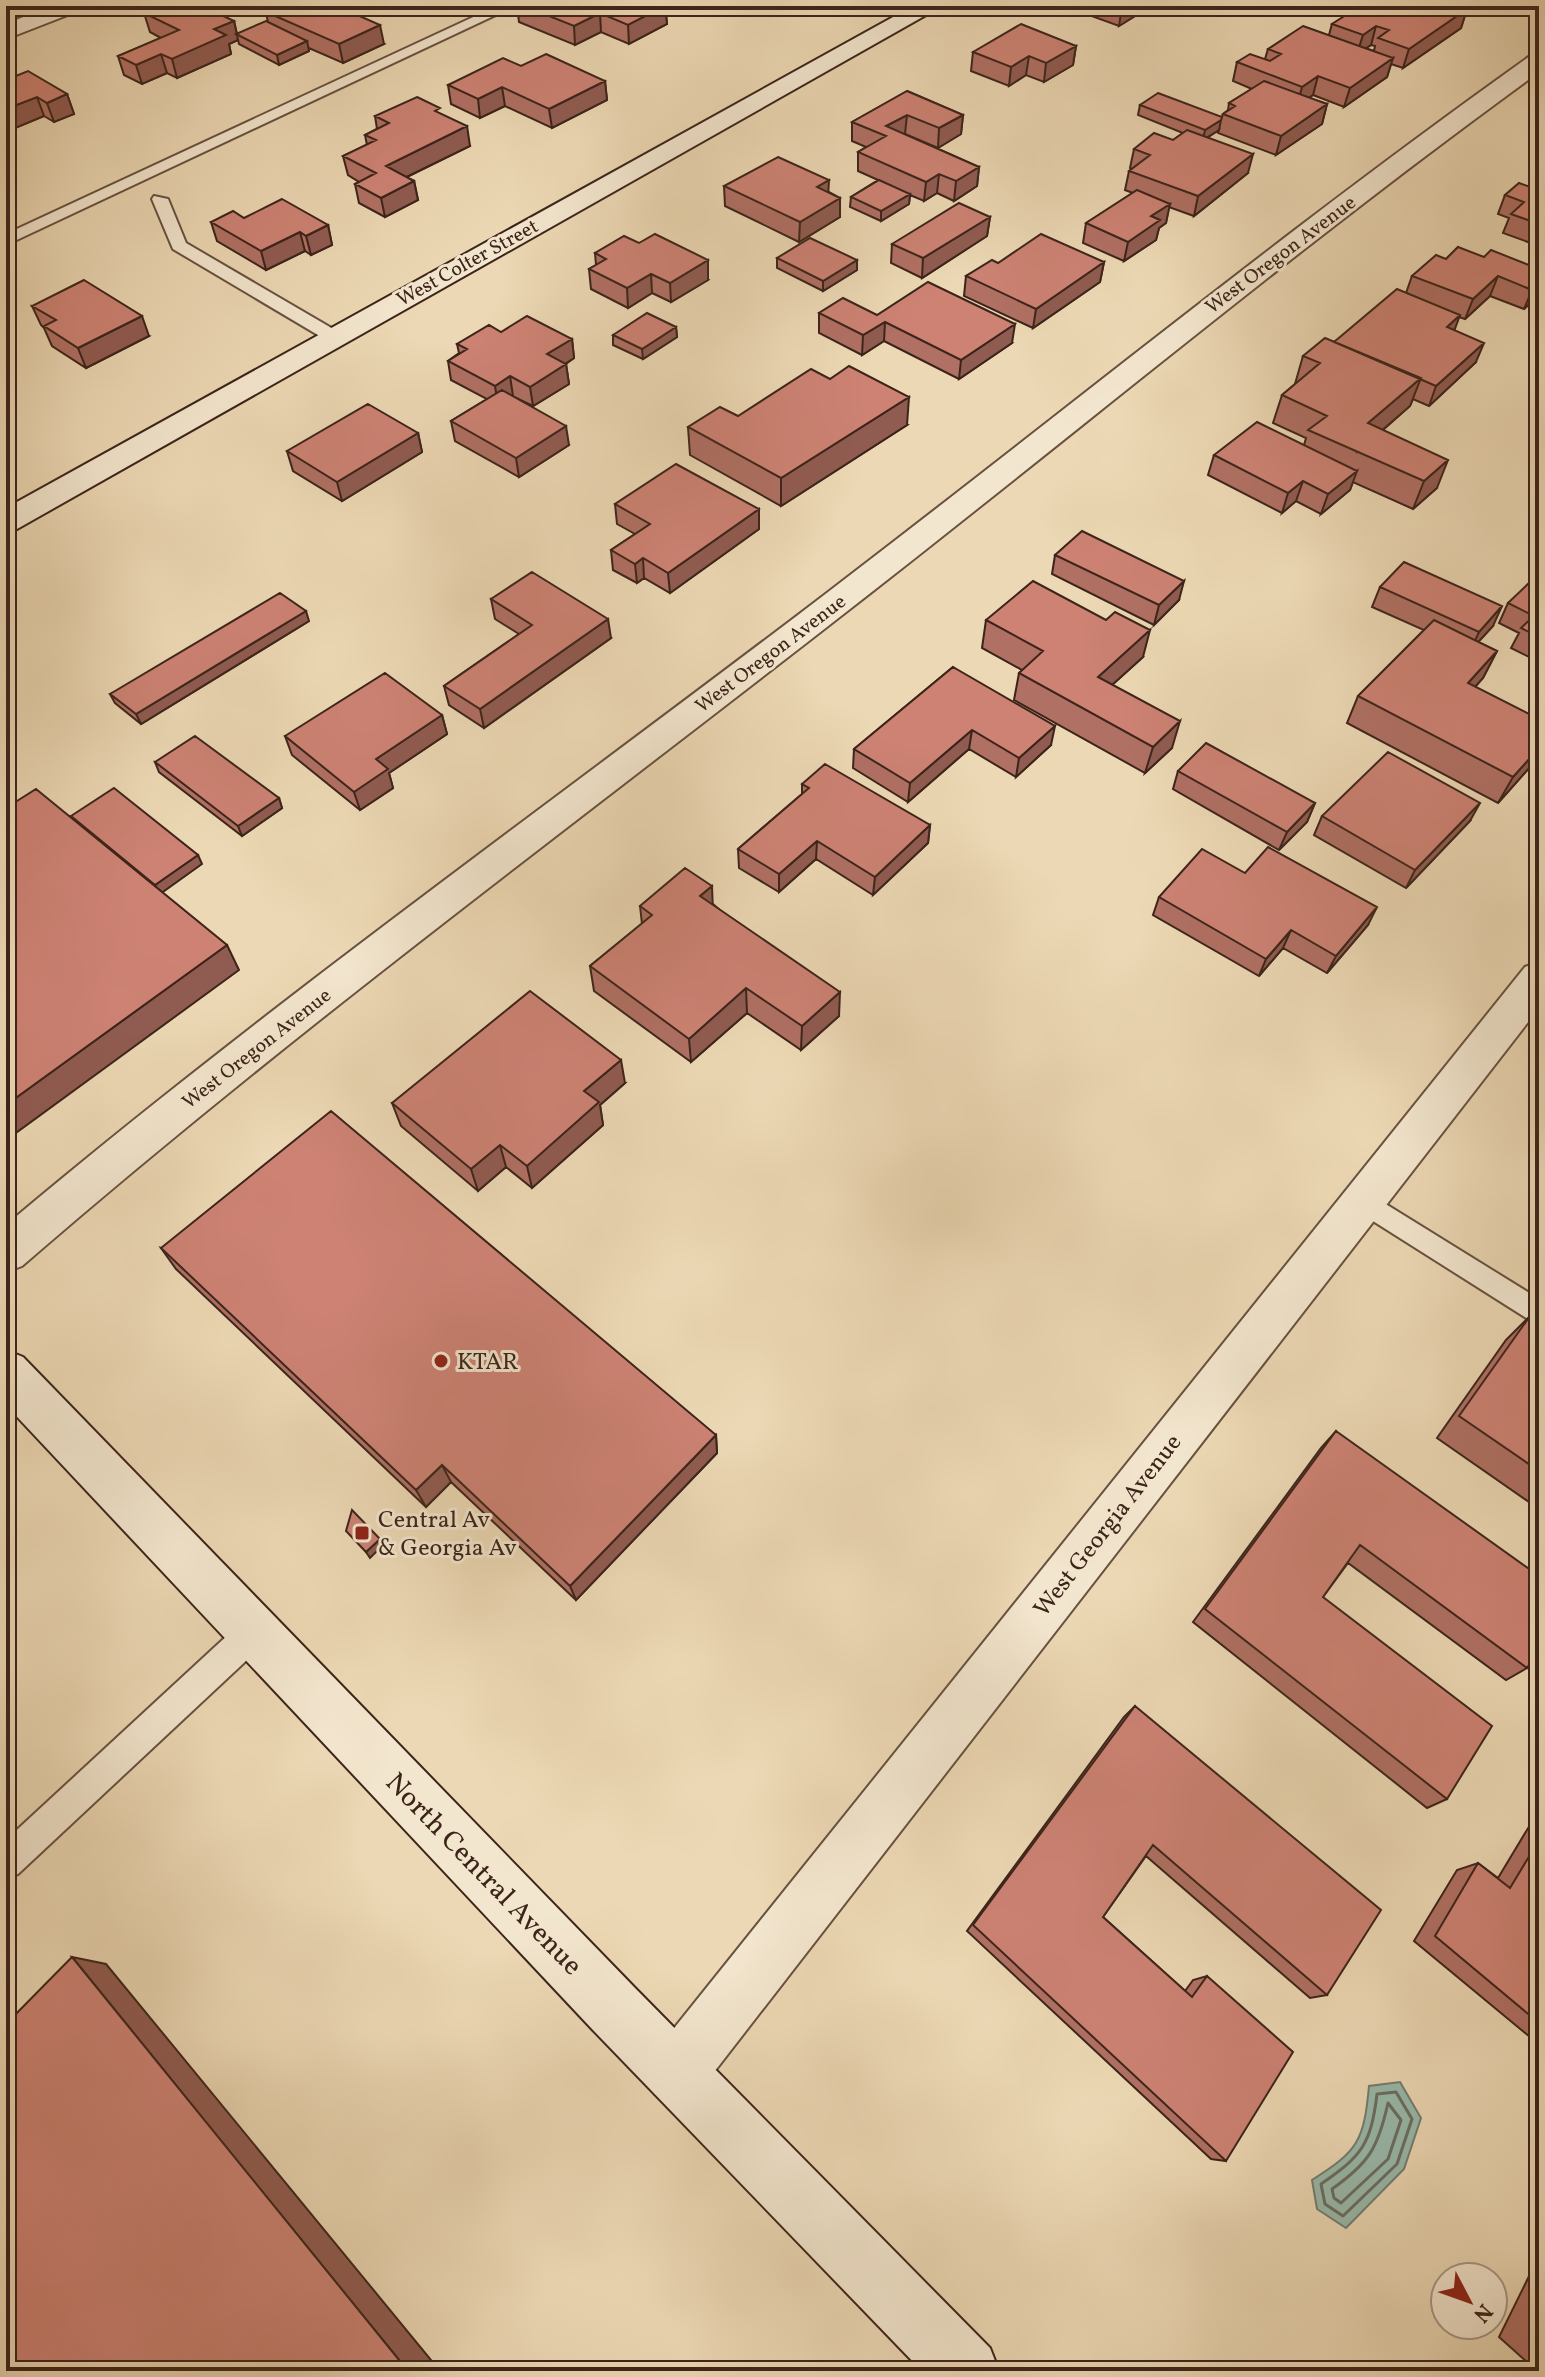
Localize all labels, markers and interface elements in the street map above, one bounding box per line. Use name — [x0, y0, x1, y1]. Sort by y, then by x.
street label: West Oregon Avenue — [1200, 190, 1362, 322]
street label: West Colter Street — [392, 213, 544, 314]
street label: West Oregon Avenue — [690, 589, 852, 721]
street label: West Oregon Avenue — [177, 982, 338, 1117]
place label: KTAR — [457, 1346, 519, 1380]
marker: KTAR — [432, 1352, 450, 1370]
street label: West Georgia Avenue — [1026, 1428, 1191, 1625]
place label: Central Av & Georgia Av — [378, 1504, 517, 1566]
marker: Central Av & Georgia Av — [353, 1524, 371, 1542]
street label: North Central Avenue — [376, 1764, 591, 1985]
north arrow — [1429, 2261, 1509, 2341]
text: N — [1465, 2296, 1499, 2329]

